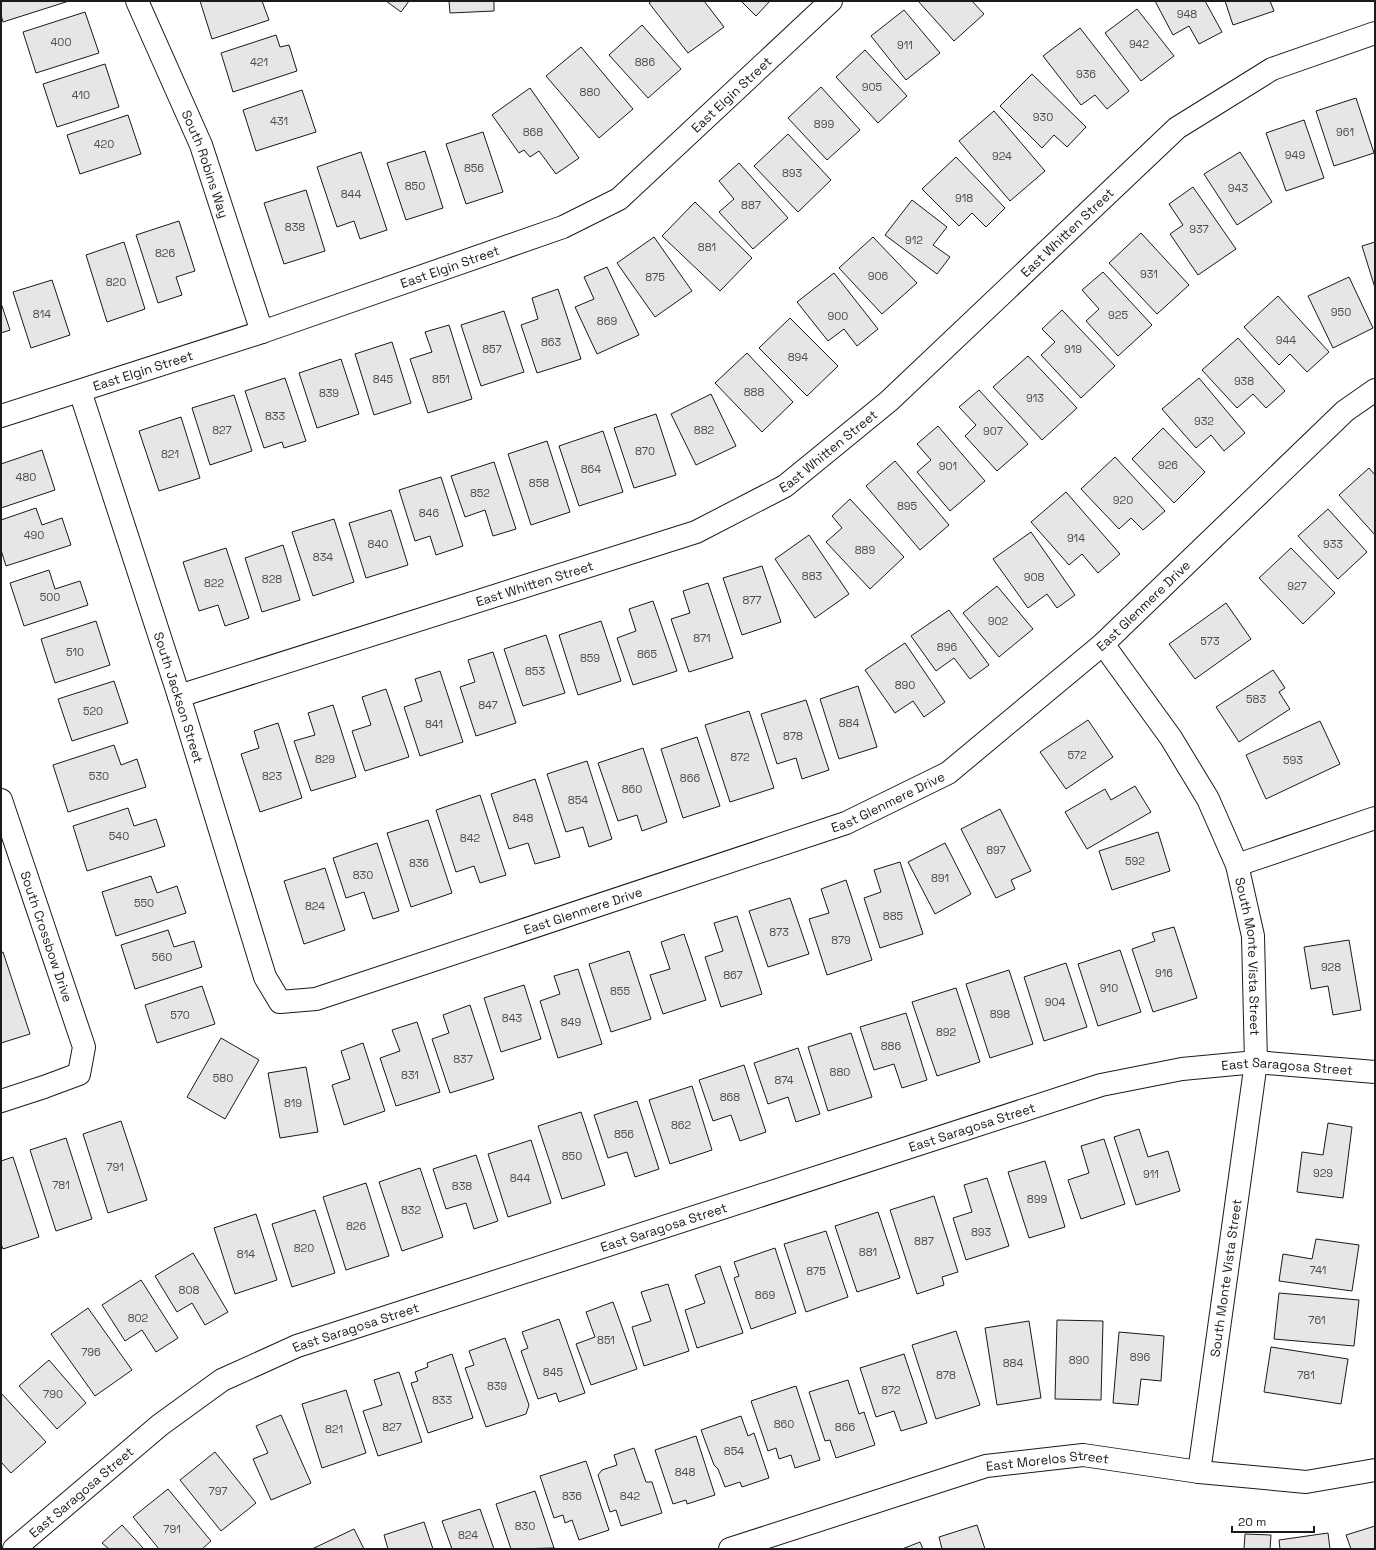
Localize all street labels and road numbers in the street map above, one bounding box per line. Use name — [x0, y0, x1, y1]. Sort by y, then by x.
street label: East Elgin Street — [687, 53, 775, 136]
street label: South Robins Way — [178, 107, 233, 220]
street label: East Whitten Street — [1017, 184, 1117, 281]
street label: East Elgin Street — [398, 241, 502, 292]
street label: East Elgin Street — [91, 346, 195, 394]
street label: East Whitten Street — [776, 406, 881, 496]
street label: East Glenmere Drive — [1093, 556, 1194, 655]
street label: East Whitten Street — [474, 557, 595, 610]
street label: South Jackson Street — [150, 630, 208, 765]
street label: East Glenmere Drive — [829, 767, 947, 836]
street label: South Crossbow Drive — [17, 869, 77, 1004]
street label: South Monte Vista Street — [1232, 876, 1264, 1036]
street label: East Glenmere Drive — [521, 883, 644, 938]
street label: East Saragosa Street — [1221, 1053, 1354, 1079]
street label: East Saragosa Street — [906, 1098, 1037, 1155]
street label: East Saragosa Street — [598, 1198, 729, 1255]
street label: South Monte Vista Street — [1206, 1198, 1246, 1358]
street label: East Saragosa Street — [289, 1299, 421, 1356]
street label: East Saragosa Street — [25, 1443, 137, 1541]
street label: East Morelos Street — [985, 1447, 1110, 1474]

